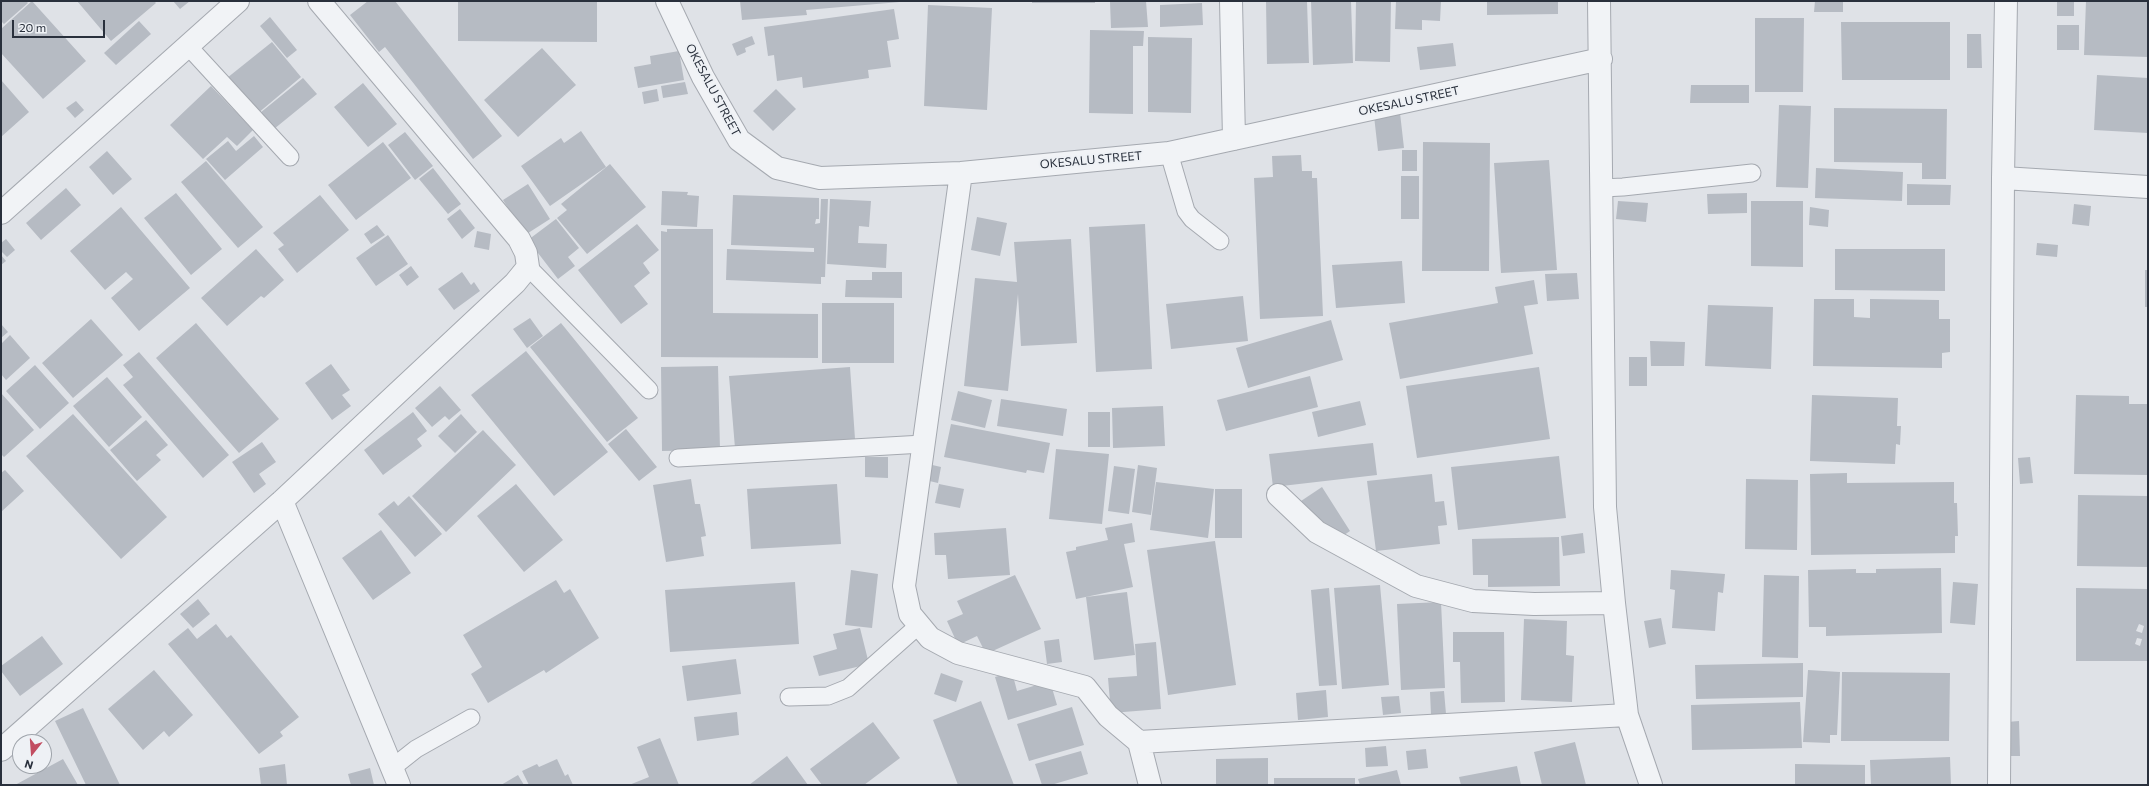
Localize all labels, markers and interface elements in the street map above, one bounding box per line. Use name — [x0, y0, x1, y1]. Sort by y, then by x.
scale bar — [14, 12, 107, 38]
text: 20 m — [19, 20, 46, 34]
street label: OKESALU STREET — [683, 41, 743, 139]
street label: OKESALU STREET — [1357, 83, 1461, 119]
street label: OKESALU STREET — [1039, 148, 1143, 172]
north arrow — [12, 734, 52, 774]
text: N — [23, 758, 34, 772]

